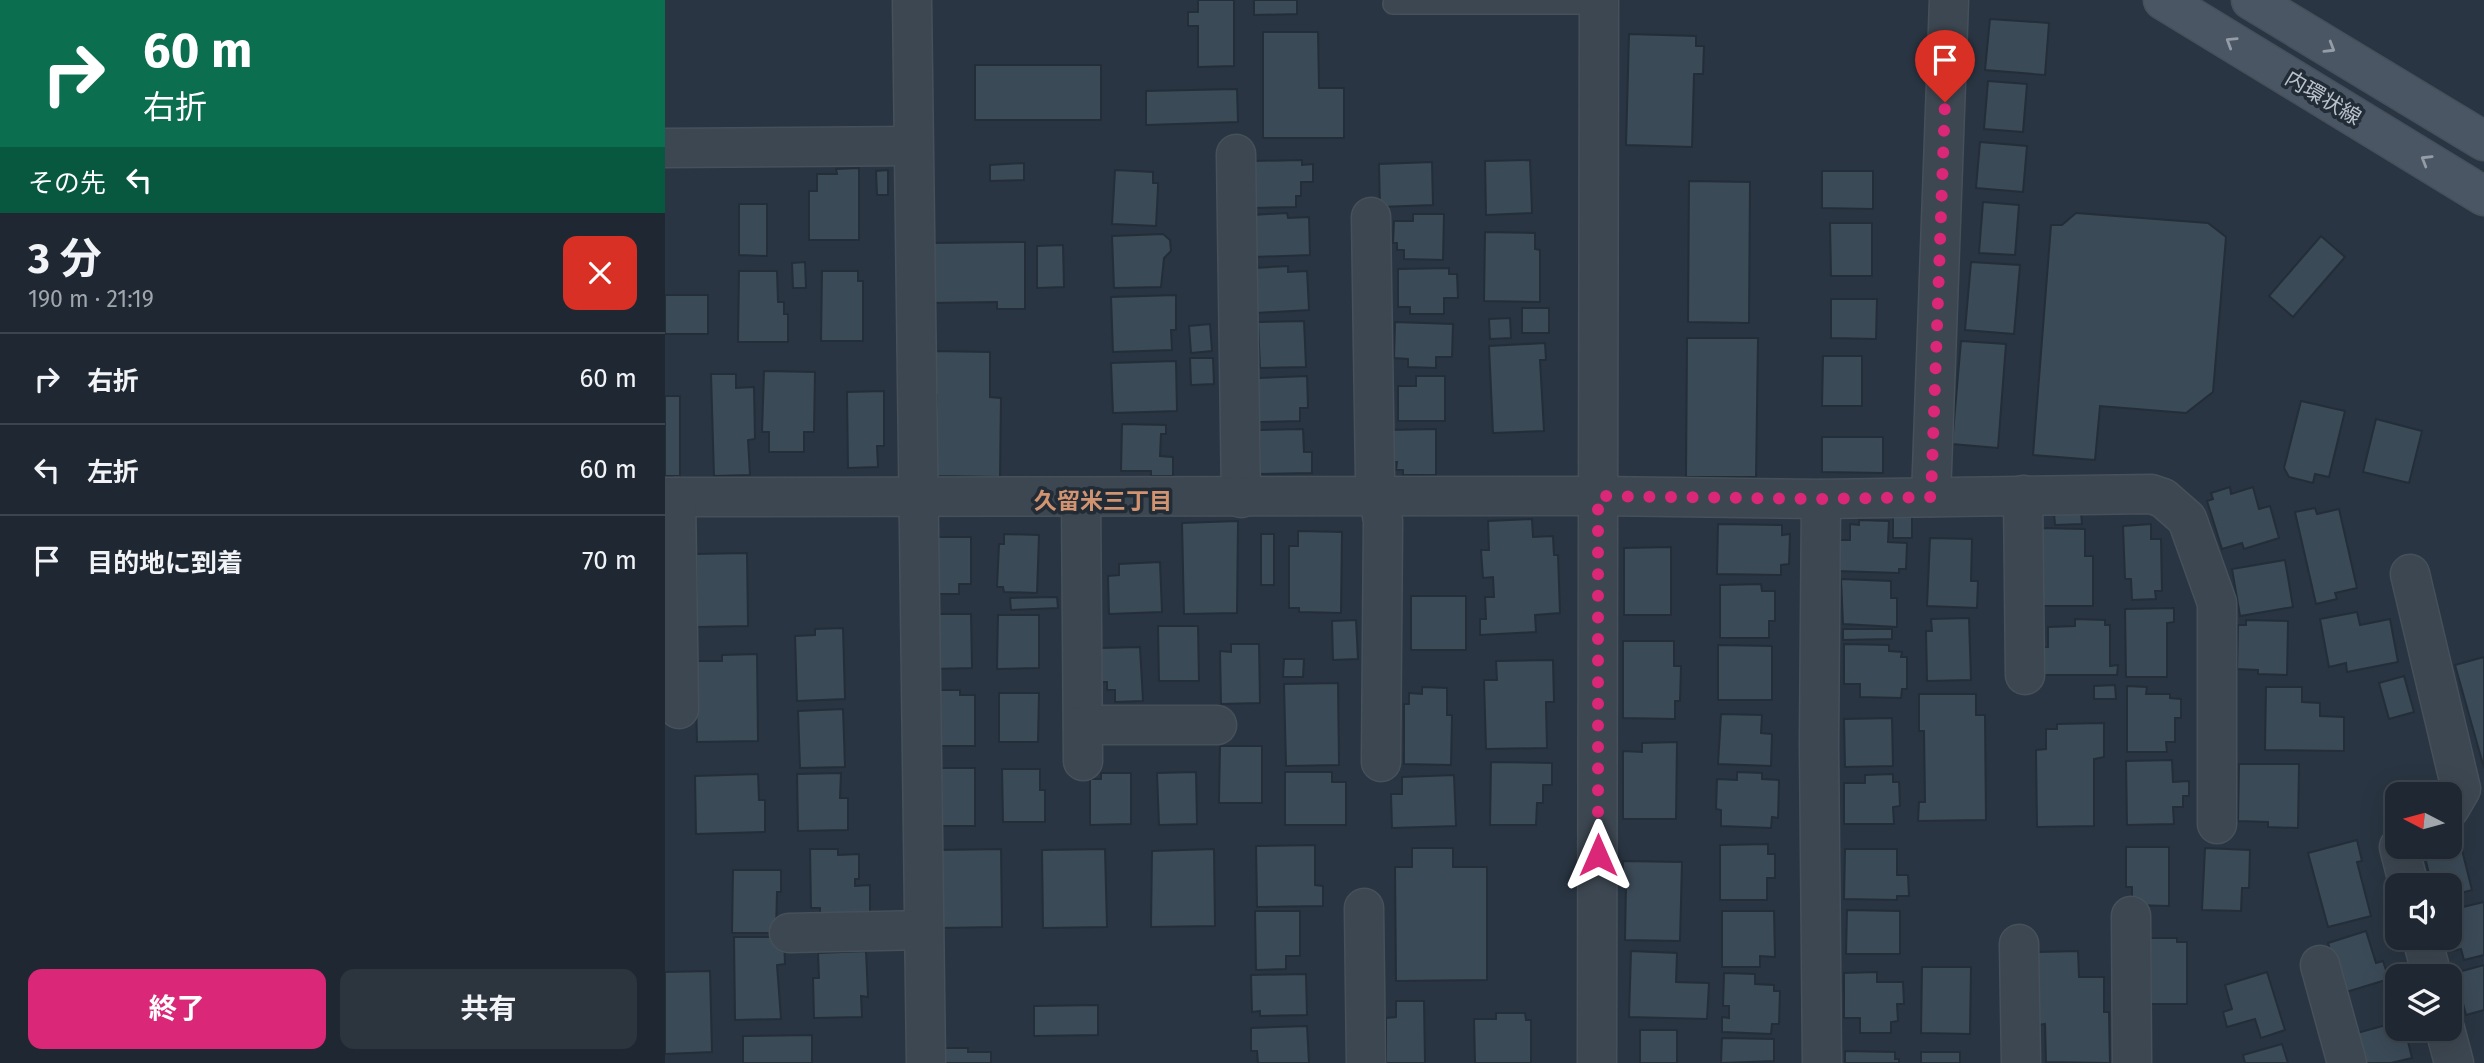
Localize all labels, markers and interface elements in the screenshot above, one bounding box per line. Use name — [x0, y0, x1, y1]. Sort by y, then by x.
text: 60 m — [143, 21, 252, 80]
icon: right — [28, 28, 119, 119]
pin — [1915, 30, 1975, 102]
one-way arrow — [2226, 37, 2239, 50]
one-way arrow — [2323, 40, 2336, 53]
icon: arrive — [1926, 41, 1964, 79]
street label: 内環状線 — [2280, 65, 2366, 131]
text: 右折 — [143, 88, 207, 126]
one-way arrow — [2420, 156, 2433, 169]
icon: left — [120, 161, 158, 199]
text: その先 — [28, 168, 106, 199]
text: 3 分 — [28, 234, 102, 284]
button: close — [563, 236, 637, 310]
text: 190 m · 21:19 — [28, 285, 154, 313]
icon: right — [28, 360, 66, 398]
text: 60 m — [579, 363, 637, 394]
text: 右折 — [87, 366, 139, 397]
icon: left — [28, 451, 66, 489]
text: 60 m — [579, 454, 637, 485]
text: 左折 — [87, 457, 139, 488]
district label: 久留米三丁目 — [1034, 487, 1172, 515]
icon: arrive — [28, 542, 66, 580]
text: 70 m — [582, 545, 637, 576]
text: 目的地に到着 — [87, 548, 243, 579]
north arrow — [2385, 782, 2462, 859]
map controls — [2385, 782, 2462, 1041]
position arrow — [1561, 818, 1635, 892]
button: sound — [2385, 873, 2462, 950]
button: layers — [2385, 964, 2462, 1041]
button: 終了 — [28, 969, 326, 1049]
button: 共有 — [340, 969, 637, 1049]

